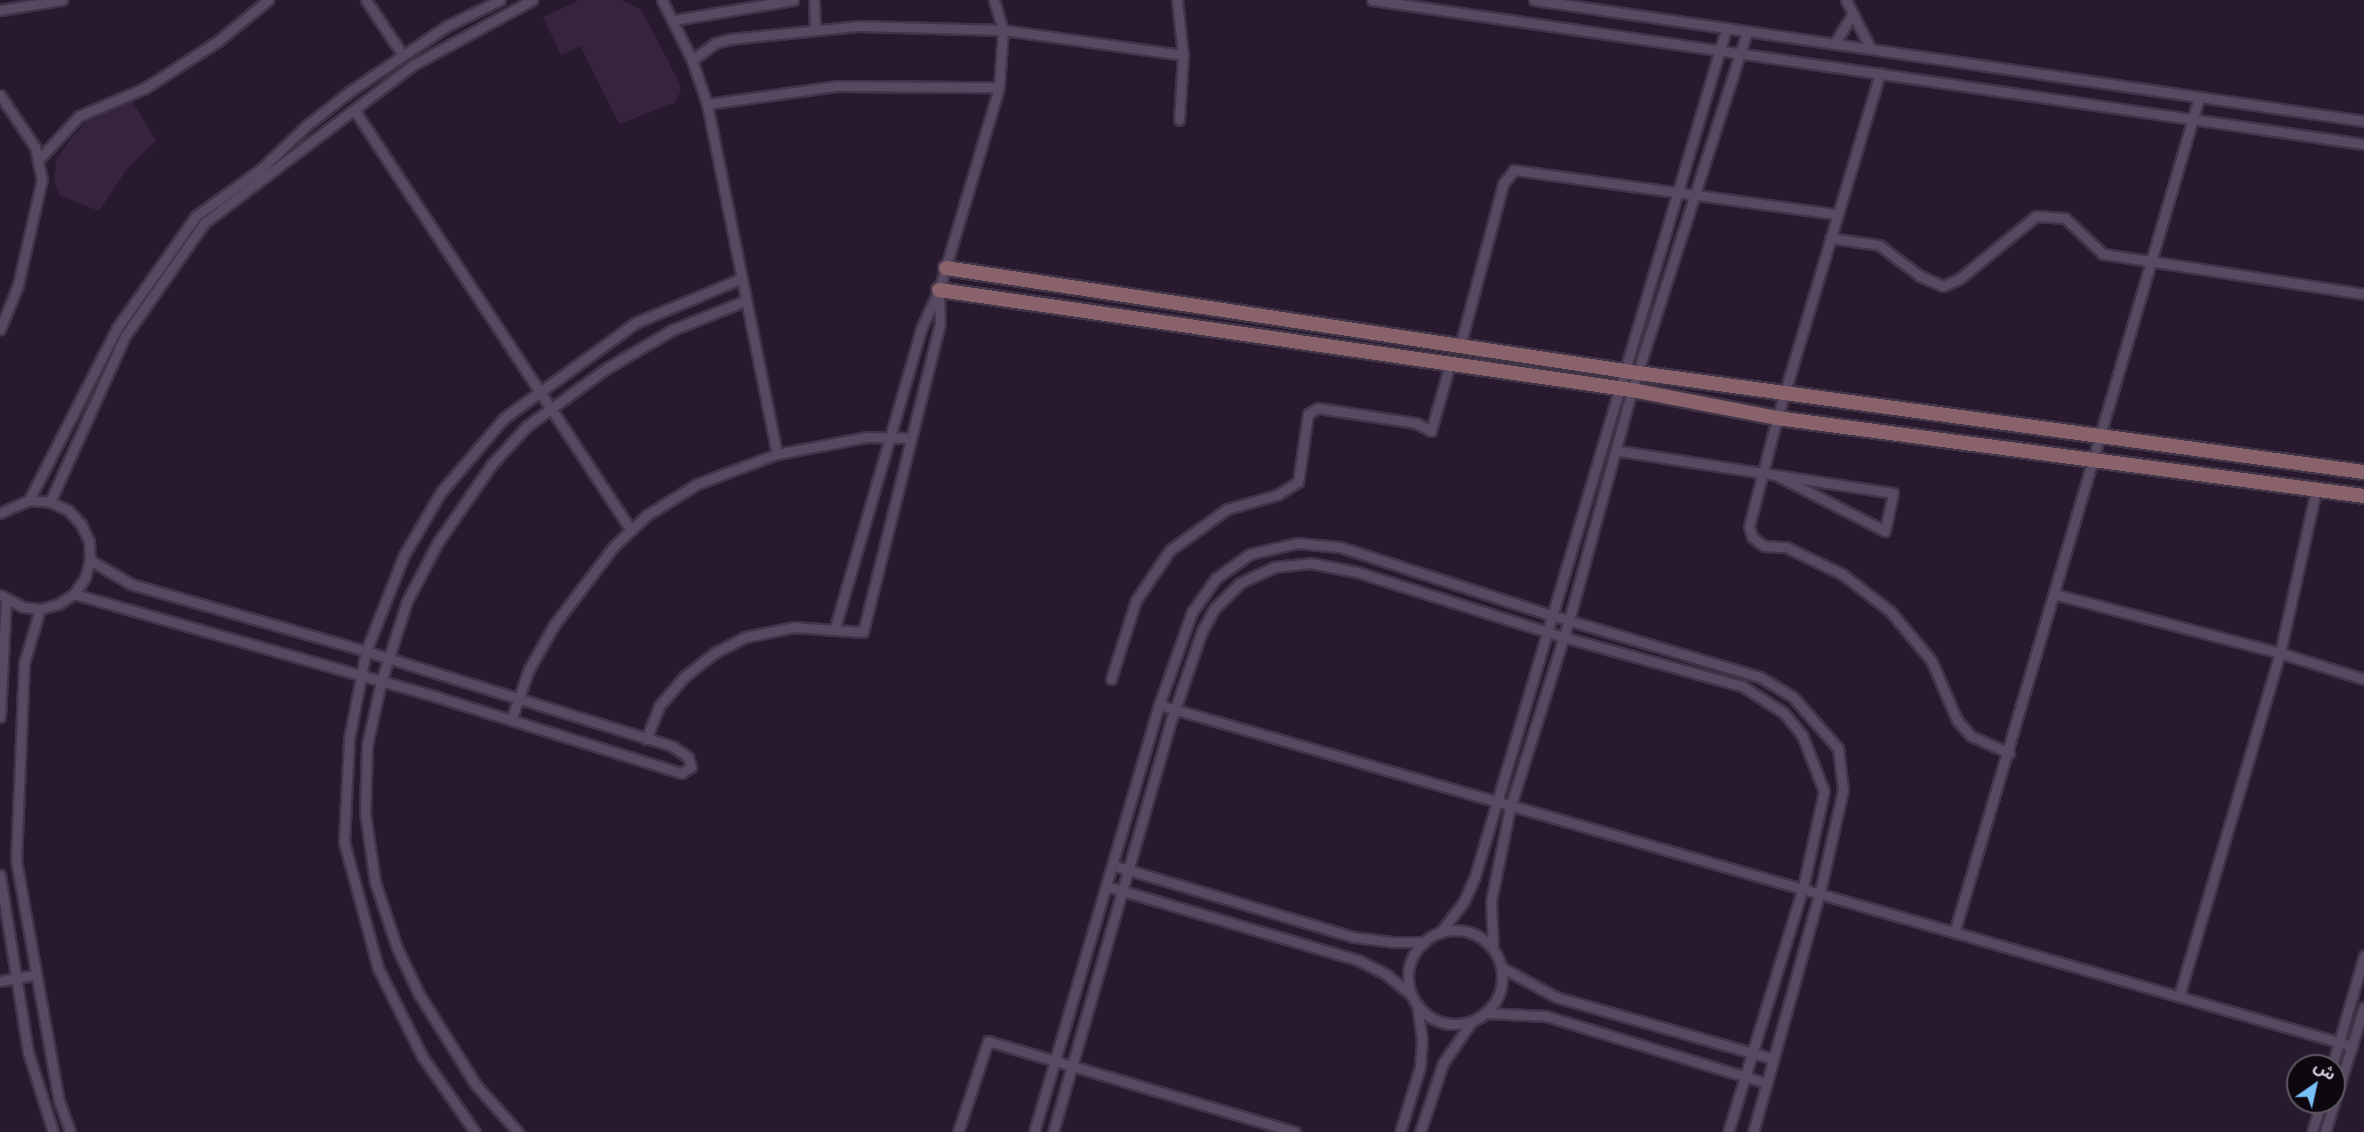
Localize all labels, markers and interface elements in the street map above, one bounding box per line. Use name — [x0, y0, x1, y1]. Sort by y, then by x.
north arrow — [2286, 1054, 2346, 1114]
text: ش — [2311, 1056, 2340, 1084]

